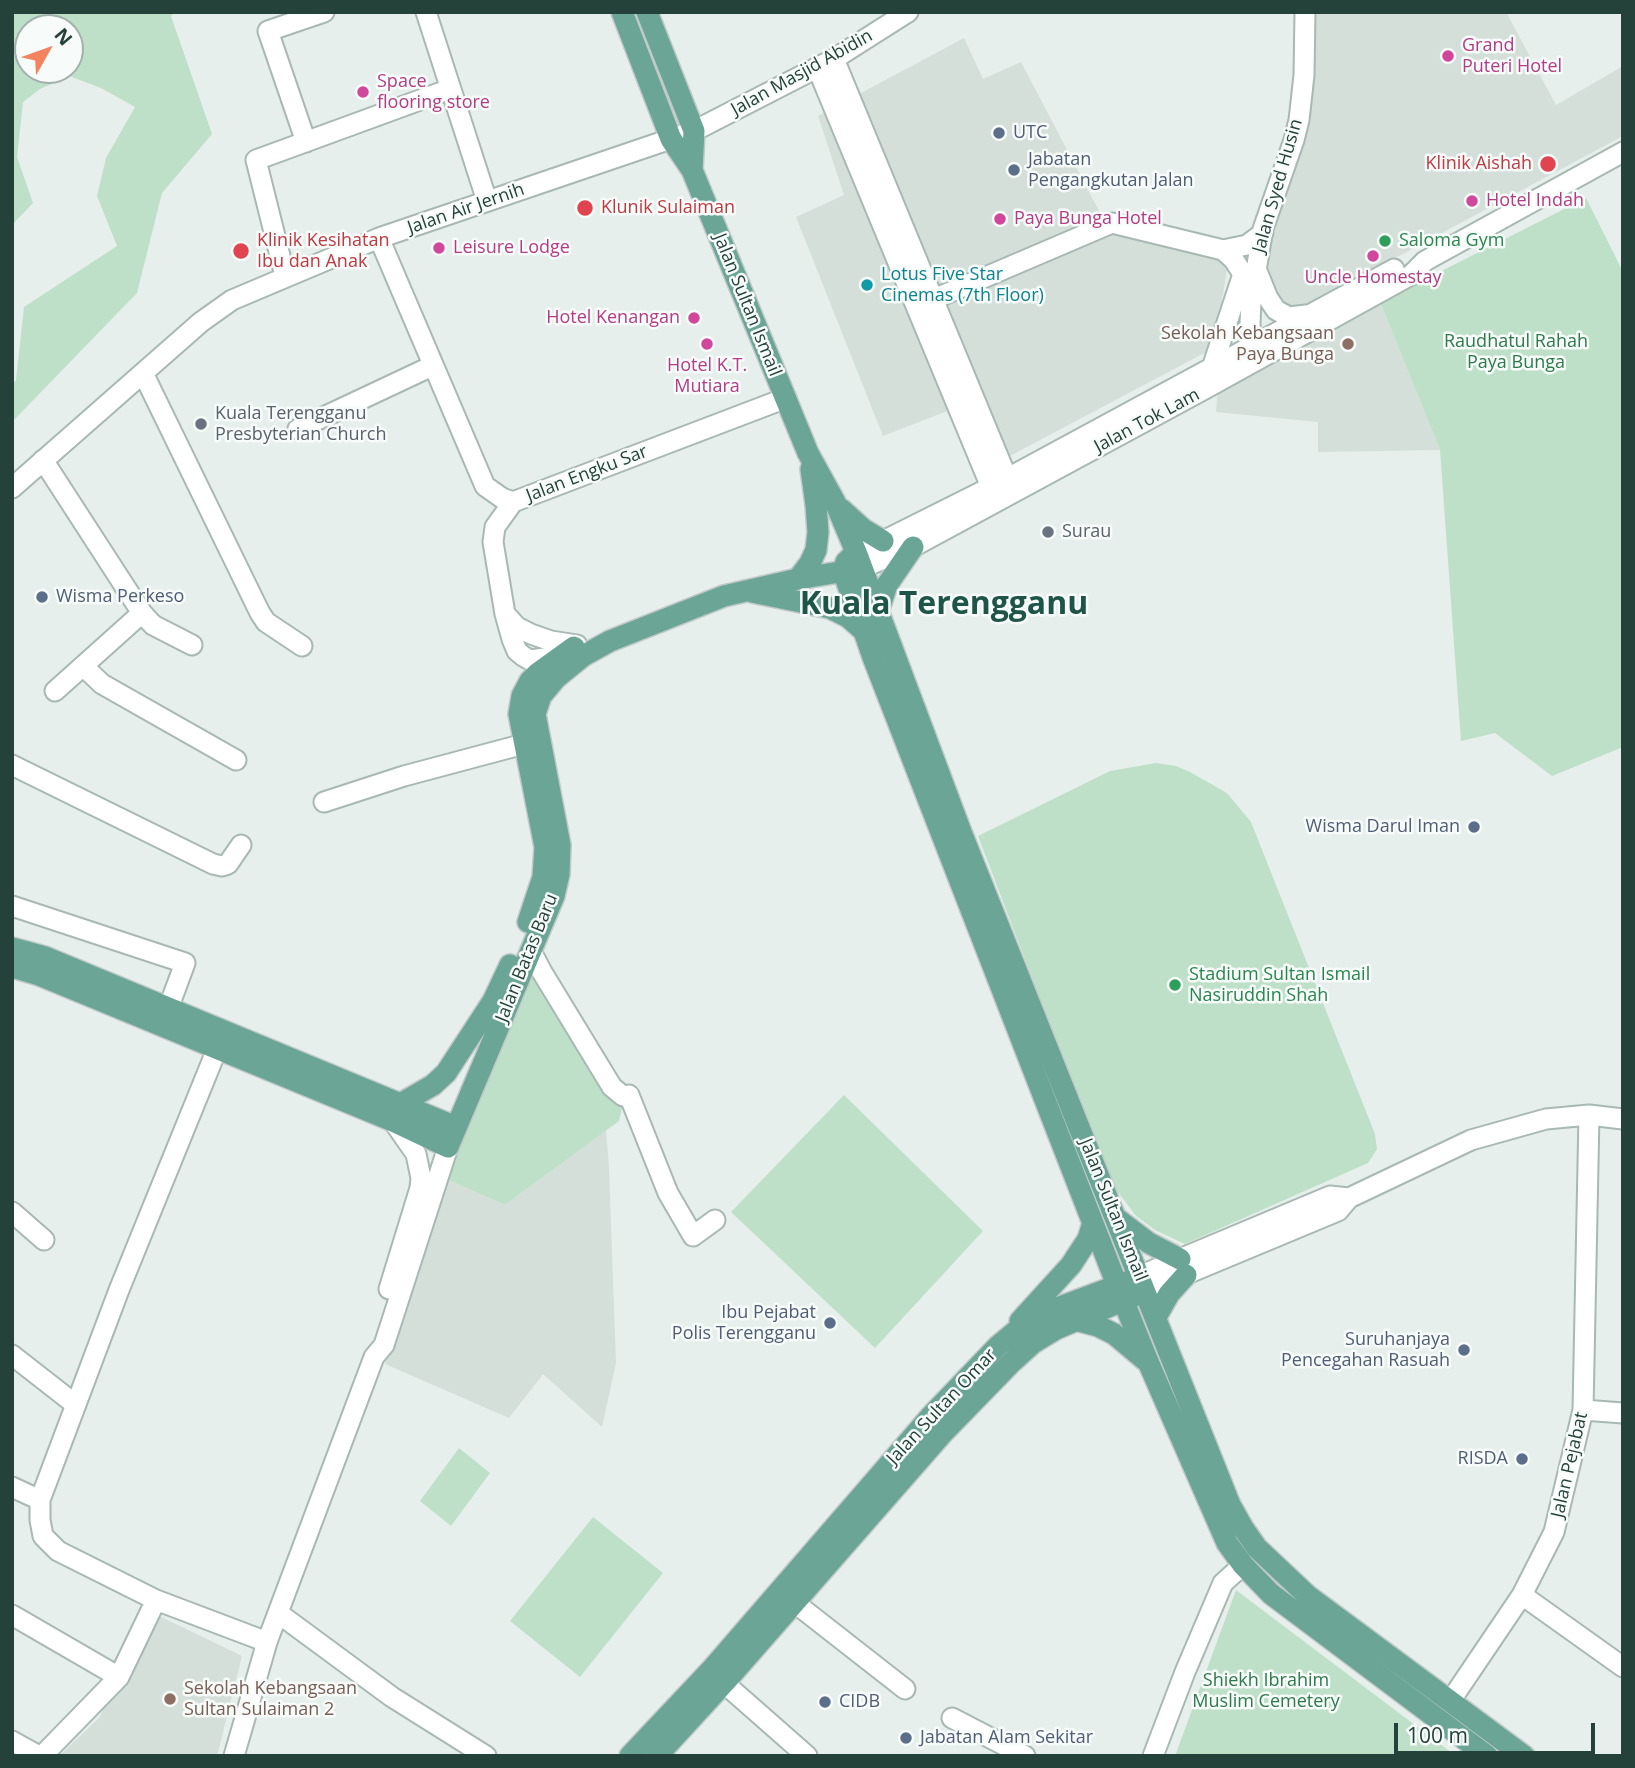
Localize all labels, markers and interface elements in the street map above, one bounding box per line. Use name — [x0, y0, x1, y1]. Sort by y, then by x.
north arrow — [14, 14, 84, 84]
text: N — [49, 23, 78, 51]
street label: Jalan Masjid Abidin — [728, 25, 876, 121]
place label: Grand Puteri Hotel — [1462, 35, 1562, 78]
marker: Grand Puteri Hotel — [1440, 48, 1456, 64]
place label: Space flooring store — [377, 71, 490, 114]
marker: Space flooring store — [355, 84, 371, 100]
street label: Jalan Syed Husin — [1249, 117, 1307, 255]
place label: UTC — [1013, 122, 1047, 144]
marker: UTC — [991, 125, 1007, 141]
place label: Jabatan Pengangkutan Jalan — [1028, 149, 1194, 192]
place label: Klinik Aishah — [1426, 153, 1532, 175]
marker: Klinik Aishah — [1538, 154, 1558, 174]
marker: Jabatan Pengangkutan Jalan — [1006, 162, 1022, 178]
street label: Jalan Air Jernih — [405, 179, 527, 239]
place label: Hotel Indah — [1486, 190, 1584, 212]
marker: Hotel Indah — [1464, 193, 1480, 209]
place label: Klunik Sulaiman — [601, 197, 735, 219]
marker: Klunik Sulaiman — [575, 198, 595, 218]
place label: Paya Bunga Hotel — [1014, 208, 1162, 230]
marker: Paya Bunga Hotel — [992, 211, 1008, 227]
place label: Klinik Kesihatan Ibu dan Anak — [257, 230, 390, 272]
street label: Jalan Sultan Ismail — [709, 230, 785, 380]
place label: Saloma Gym — [1399, 230, 1504, 252]
marker: Saloma Gym — [1377, 233, 1393, 249]
place label: Leisure Lodge — [453, 237, 570, 259]
marker: Leisure Lodge — [431, 240, 447, 256]
marker: Klinik Kesihatan Ibu dan Anak — [231, 241, 251, 261]
marker: Uncle Homestay — [1365, 248, 1381, 264]
place label: Lotus Five Star Cinemas (7th Floor) — [881, 264, 1044, 306]
place label: Uncle Homestay — [1305, 267, 1441, 289]
marker: Lotus Five Star Cinemas (7th Floor) — [859, 277, 875, 293]
place label: Hotel Kenangan — [546, 307, 680, 329]
marker: Hotel Kenangan — [686, 310, 702, 326]
place label: Sekolah Kebangsaan Paya Bunga — [1161, 323, 1334, 366]
park label: Raudhatul Rahah Paya Bunga — [1444, 331, 1588, 374]
marker: Hotel K.T. Mutiara — [699, 336, 715, 352]
marker: Sekolah Kebangsaan Paya Bunga — [1340, 336, 1356, 352]
place label: Hotel K.T. Mutiara — [667, 355, 747, 398]
street label: Jalan Tok Lam — [1091, 384, 1203, 458]
place label: Kuala Terengganu Presbyterian Church — [215, 403, 386, 446]
marker: Kuala Terengganu Presbyterian Church — [193, 416, 209, 432]
street label: Jalan Engku Sar — [523, 441, 651, 507]
place label: Surau — [1062, 521, 1111, 543]
marker: Surau — [1040, 524, 1056, 540]
place label: Wisma Perkeso — [56, 586, 184, 608]
district label: Kuala Terengganu — [800, 586, 1088, 624]
marker: Wisma Perkeso — [34, 589, 50, 605]
place label: Wisma Darul Iman — [1306, 816, 1460, 838]
marker: Wisma Darul Iman — [1466, 819, 1482, 835]
street label: Jalan Batas Baru — [491, 891, 563, 1025]
place label: Stadium Sultan Ismail Nasiruddin Shah — [1189, 964, 1370, 1006]
marker: Stadium Sultan Ismail Nasiruddin Shah — [1167, 977, 1183, 993]
street label: Jalan Sultan Ismail — [1075, 1135, 1151, 1285]
place label: Ibu Pejabat Polis Terengganu — [672, 1302, 816, 1344]
marker: Ibu Pejabat Polis Terengganu — [822, 1315, 838, 1331]
place label: Suruhanjaya Pencegahan Rasuah — [1281, 1329, 1450, 1372]
marker: Suruhanjaya Pencegahan Rasuah — [1456, 1342, 1472, 1358]
street label: Jalan Sultan Omar — [883, 1345, 1001, 1469]
street label: Jalan Pejabat — [1547, 1410, 1593, 1520]
place label: RISDA — [1458, 1448, 1508, 1470]
marker: RISDA — [1514, 1451, 1530, 1467]
park label: Shiekh Ibrahim Muslim Cemetery — [1192, 1670, 1340, 1712]
place label: Sekolah Kebangsaan Sultan Sulaiman 2 — [184, 1678, 357, 1720]
marker: Sekolah Kebangsaan Sultan Sulaiman 2 — [162, 1691, 178, 1707]
place label: CIDB — [839, 1691, 880, 1713]
marker: CIDB — [817, 1694, 833, 1710]
scale bar — [1397, 1708, 1598, 1752]
text: 100 m — [1407, 1721, 1468, 1749]
place label: Jabatan Alam Sekitar — [920, 1727, 1093, 1749]
marker: Jabatan Alam Sekitar — [898, 1730, 914, 1746]

